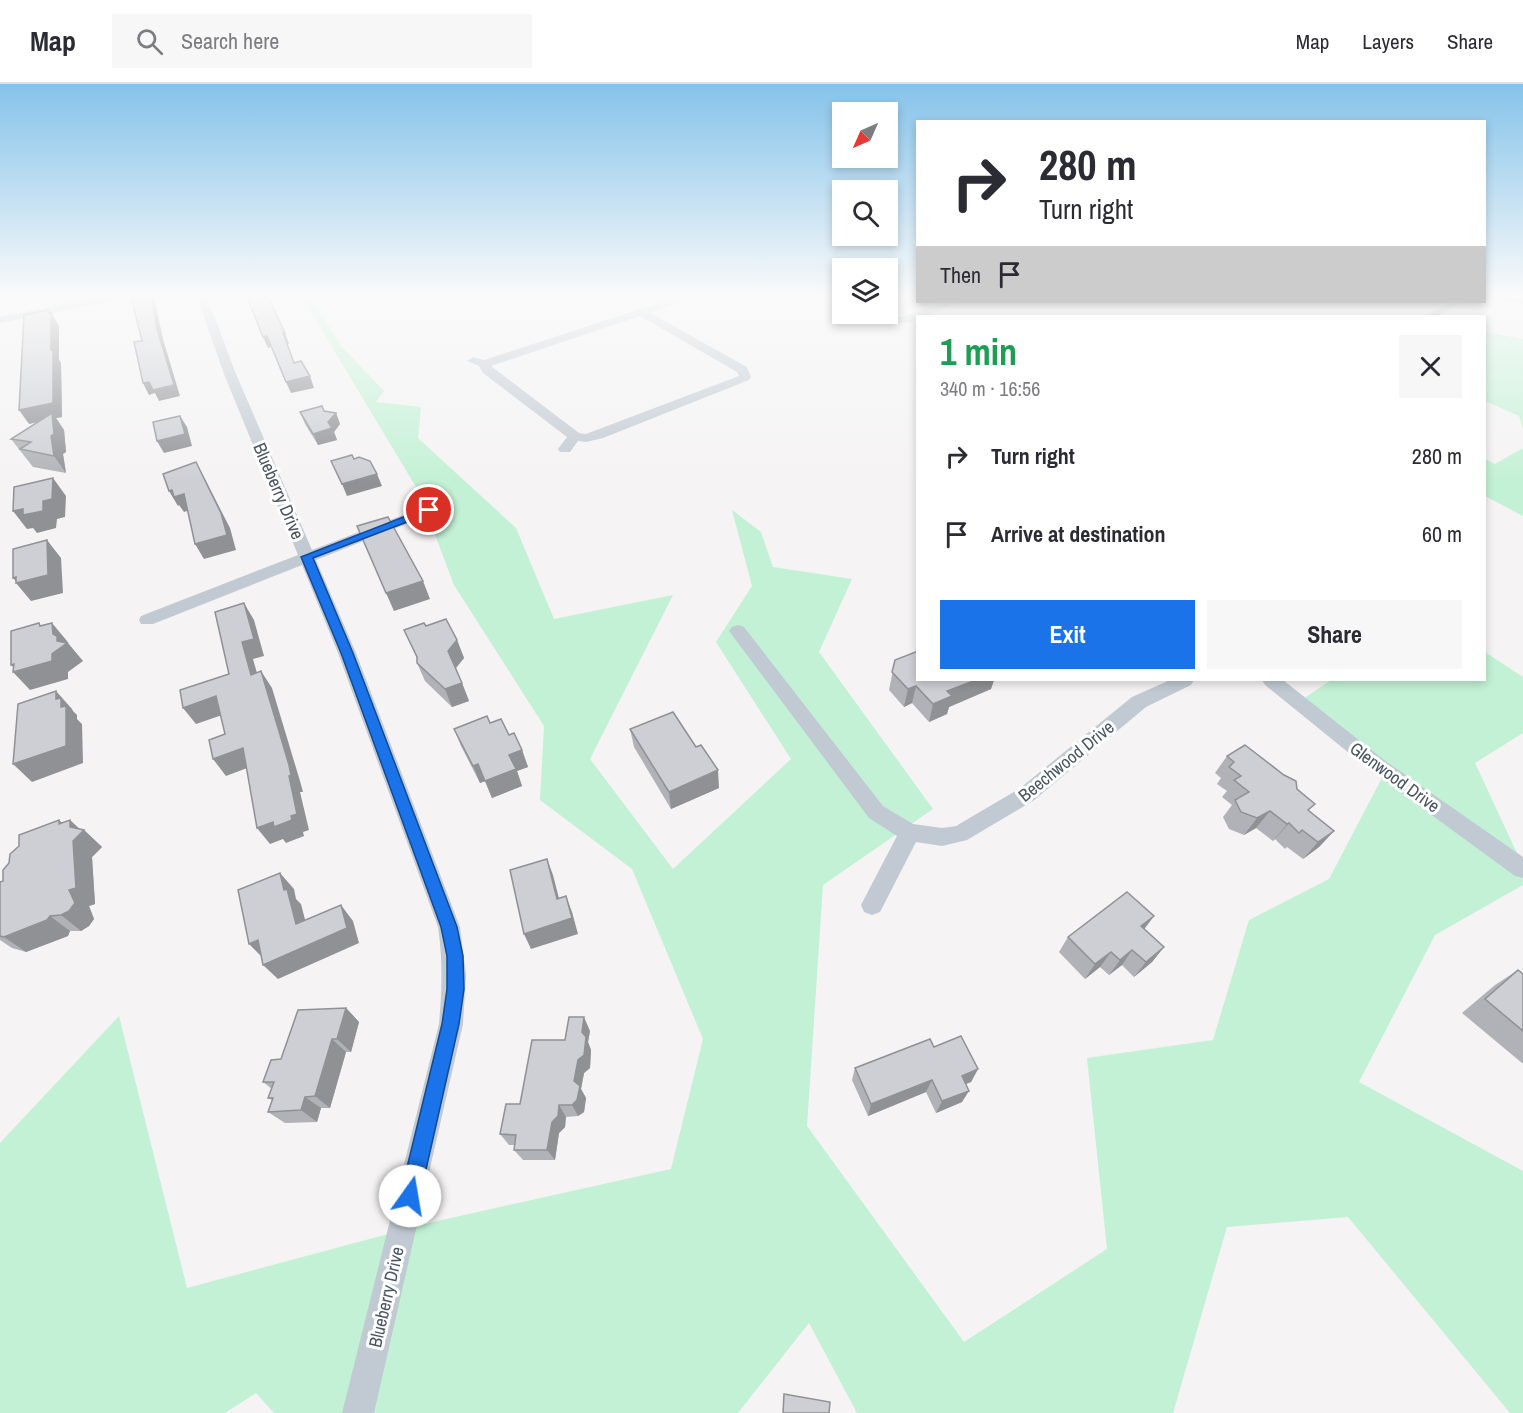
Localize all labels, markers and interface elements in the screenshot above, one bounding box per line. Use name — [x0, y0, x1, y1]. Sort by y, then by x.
search box — [112, 14, 532, 68]
text: Map — [30, 22, 76, 60]
icon: search — [133, 25, 166, 58]
text: Search here — [181, 26, 279, 56]
text: Map — [1296, 27, 1329, 56]
text: Layers — [1362, 27, 1414, 56]
text: Share — [1447, 27, 1493, 56]
north arrow — [832, 102, 898, 168]
map controls — [832, 102, 898, 324]
text: 280 m — [1039, 137, 1137, 193]
icon: right — [940, 144, 1018, 222]
button: search — [832, 180, 898, 246]
text: Turn right — [1039, 191, 1133, 227]
button: layers — [832, 258, 898, 324]
icon: arrive — [993, 258, 1026, 291]
text: Then — [940, 260, 981, 290]
text: 1 min — [940, 328, 1017, 376]
button: close — [1399, 335, 1462, 398]
text: 340 m · 16:56 — [940, 375, 1040, 402]
street label: Blueberry Drive — [247, 439, 311, 543]
icon: right — [940, 440, 973, 473]
text: Turn right — [991, 441, 1075, 471]
text: 280 m — [1412, 441, 1462, 471]
pin — [403, 484, 454, 535]
icon: arrive — [412, 493, 445, 526]
icon: arrive — [940, 518, 973, 551]
text: Arrive at destination — [991, 519, 1165, 549]
text: 60 m — [1422, 519, 1462, 549]
button: Exit — [940, 600, 1195, 669]
button: Share — [1207, 600, 1462, 669]
street label: Beechwood Drive — [1013, 715, 1119, 807]
street label: Glenwood Drive — [1345, 736, 1445, 818]
position arrow — [378, 1164, 442, 1228]
street label: Blueberry Drive — [362, 1244, 410, 1350]

